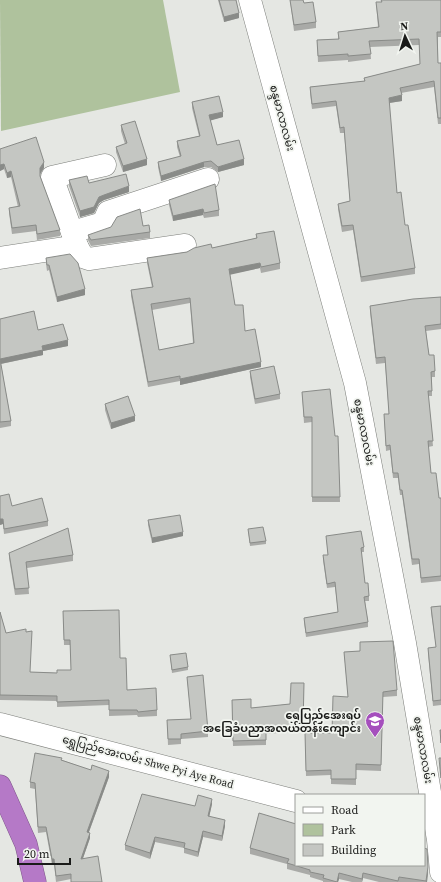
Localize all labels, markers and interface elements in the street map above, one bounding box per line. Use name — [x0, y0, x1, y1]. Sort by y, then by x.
north arrow — [385, 16, 425, 56]
text: N — [400, 19, 409, 34]
street label: စန္ဒမာလာလမ်း — [265, 83, 298, 153]
street label: စန္ဒမာလာလမ်း — [349, 397, 378, 467]
place label: ရွှေပြည်အေးရပ် အခြေခံပညာအလယ်တန်းကျောင်း — [203, 708, 361, 737]
school or university icon: ရွှေပြည်အေးရပ် အခြေခံပညာအလယ်တန်းကျောင်း — [364, 710, 386, 738]
street label: စန္ဒမာလာလမ်း — [408, 715, 436, 785]
street label: ရွှေပြည်အေးလမ်း Shwe Pyi Aye Road — [60, 732, 236, 793]
legend — [295, 794, 425, 866]
text: Road — [331, 802, 358, 818]
text: Park — [331, 822, 356, 838]
scale bar — [18, 840, 70, 866]
text: Building — [331, 842, 376, 858]
text: 20 m — [24, 846, 50, 862]

